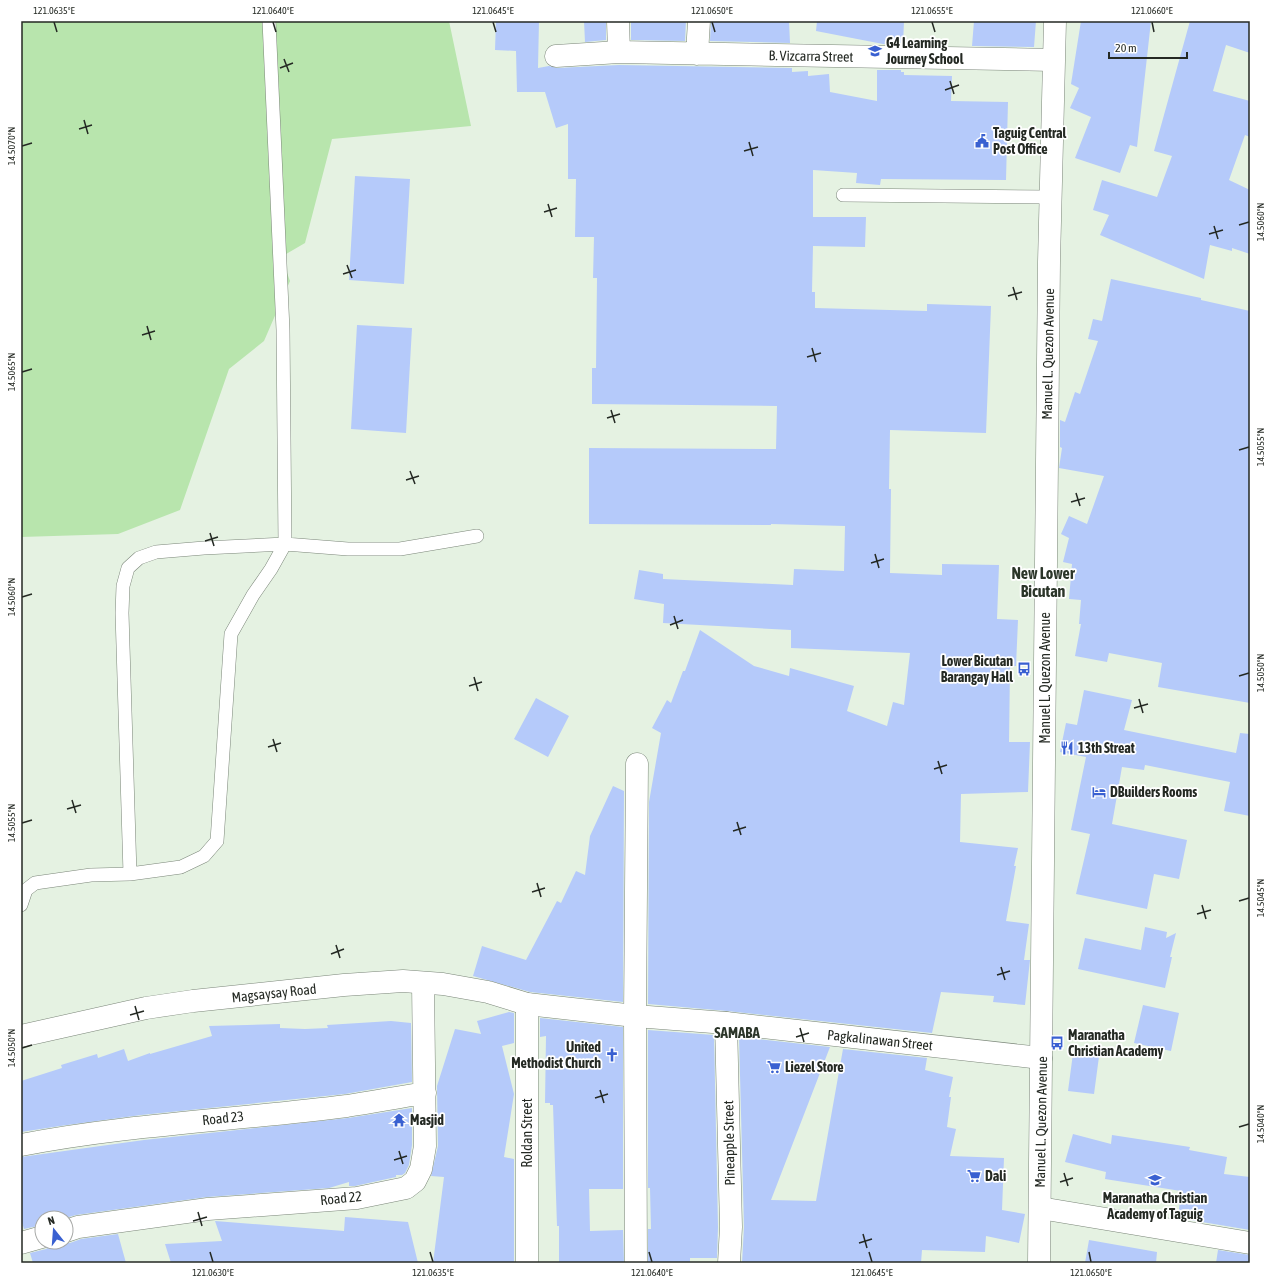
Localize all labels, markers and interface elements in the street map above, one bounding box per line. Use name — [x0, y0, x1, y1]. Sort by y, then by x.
text: 121.0635°E — [33, 5, 76, 16]
text: 121.0640°E — [252, 5, 295, 16]
text: 121.0645°E — [472, 5, 515, 16]
text: 121.0650°E — [691, 5, 734, 16]
text: 121.0655°E — [911, 5, 954, 16]
text: 121.0660°E — [1131, 5, 1174, 16]
scale bar — [1109, 34, 1187, 60]
place label: G4 Learning Journey School — [885, 35, 964, 67]
text: 20 m — [1115, 41, 1137, 55]
school or university icon: G4 Learning Journey School — [867, 43, 883, 59]
street label: B. Vizcarra Street — [768, 47, 854, 65]
place label: Taguig Central Post Office — [993, 125, 1066, 157]
text: 14.5070°N — [6, 127, 17, 165]
public building icon: Taguig Central Post Office — [974, 133, 990, 149]
text: 14.5060°N — [1255, 203, 1266, 241]
street label: Manuel L. Quezon Avenue — [1039, 288, 1057, 420]
text: 14.5065°N — [6, 353, 17, 391]
text: 14.5055°N — [1255, 428, 1266, 466]
district label: New Lower Bicutan — [1011, 564, 1075, 600]
text: 14.5060°N — [6, 578, 17, 616]
street label: Manuel L. Quezon Avenue — [1037, 612, 1053, 744]
place label: Lower Bicutan Barangay Hall — [941, 653, 1013, 685]
text: 14.5050°N — [1255, 654, 1266, 692]
bus stop icon: Lower Bicutan Barangay Hall — [1016, 661, 1032, 677]
restaurant icon: 13th Streat — [1059, 740, 1075, 756]
place label: 13th Streat — [1078, 740, 1135, 756]
hotel icon: DBuilders Rooms — [1091, 784, 1107, 800]
place label: DBuilders Rooms — [1110, 784, 1197, 800]
text: 14.5055°N — [6, 804, 17, 842]
text: 14.5045°N — [1255, 879, 1266, 917]
street label: Magsaysay Road — [231, 981, 317, 1005]
district label: SAMABA — [714, 1024, 760, 1041]
street label: Pagkalinawan Street — [826, 1026, 934, 1054]
place label: Maranatha Christian Academy — [1068, 1027, 1163, 1059]
text: 14.5050°N — [6, 1029, 17, 1067]
bus stop icon: Maranatha Christian Academy — [1049, 1035, 1065, 1051]
place label: United Methodist Church — [511, 1039, 601, 1071]
church icon: United Methodist Church — [604, 1047, 620, 1063]
street label: Manuel L. Quezon Avenue — [1032, 1056, 1050, 1188]
supermarket icon: Liezel Store — [766, 1059, 782, 1075]
place label: Liezel Store — [785, 1059, 844, 1075]
street label: Roldan Street — [519, 1098, 535, 1168]
street label: Pineapple Street — [720, 1100, 738, 1186]
text: 14.5040°N — [1255, 1105, 1266, 1143]
street label: Road 23 — [201, 1108, 245, 1128]
temple icon: Masjid — [391, 1112, 407, 1128]
place label: Masjid — [410, 1112, 444, 1128]
supermarket icon: Dali — [966, 1168, 982, 1184]
place label: Dali — [985, 1168, 1006, 1184]
school or university icon: Maranatha Christian Academy of Taguig — [1147, 1172, 1163, 1188]
street label: Road 22 — [319, 1188, 363, 1208]
place label: Maranatha Christian Academy of Taguig — [1103, 1190, 1208, 1222]
north arrow — [34, 1210, 74, 1250]
text: N — [46, 1214, 56, 1227]
text: 121.0630°E — [192, 1267, 235, 1278]
text: 121.0635°E — [412, 1267, 455, 1278]
text: 121.0640°E — [631, 1267, 674, 1278]
text: 121.0645°E — [851, 1267, 894, 1278]
text: 121.0650°E — [1070, 1267, 1113, 1278]

